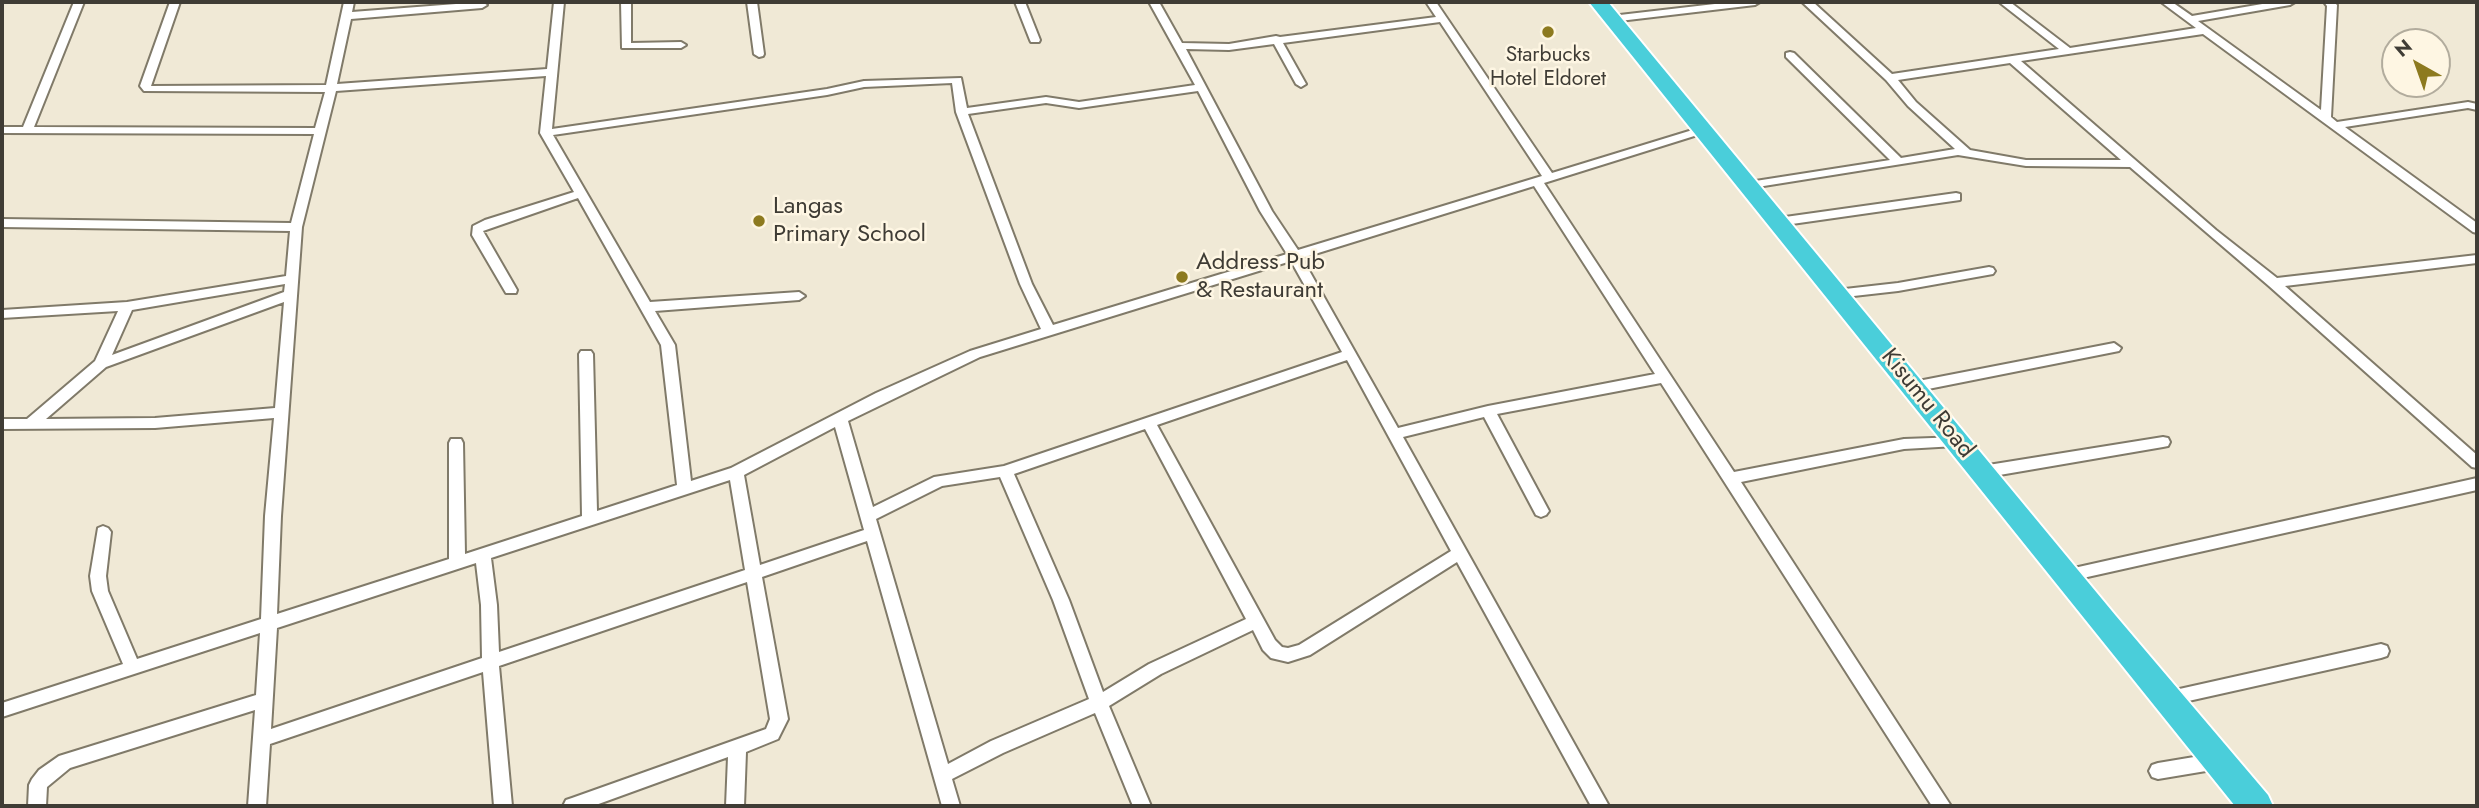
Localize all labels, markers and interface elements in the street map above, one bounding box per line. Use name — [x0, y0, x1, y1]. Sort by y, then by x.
marker: Starbucks Hotel Eldoret — [1540, 24, 1556, 40]
north arrow — [2381, 28, 2451, 98]
text: N — [2389, 33, 2418, 63]
place label: Starbucks Hotel Eldoret — [1490, 43, 1606, 93]
place label: Langas Primary School — [773, 193, 926, 249]
marker: Langas Primary School — [751, 213, 767, 229]
place label: Address Pub & Restaurant — [1196, 249, 1325, 305]
marker: Address Pub & Restaurant — [1174, 269, 1190, 285]
street label: Kisumu Road — [1874, 344, 1980, 464]

